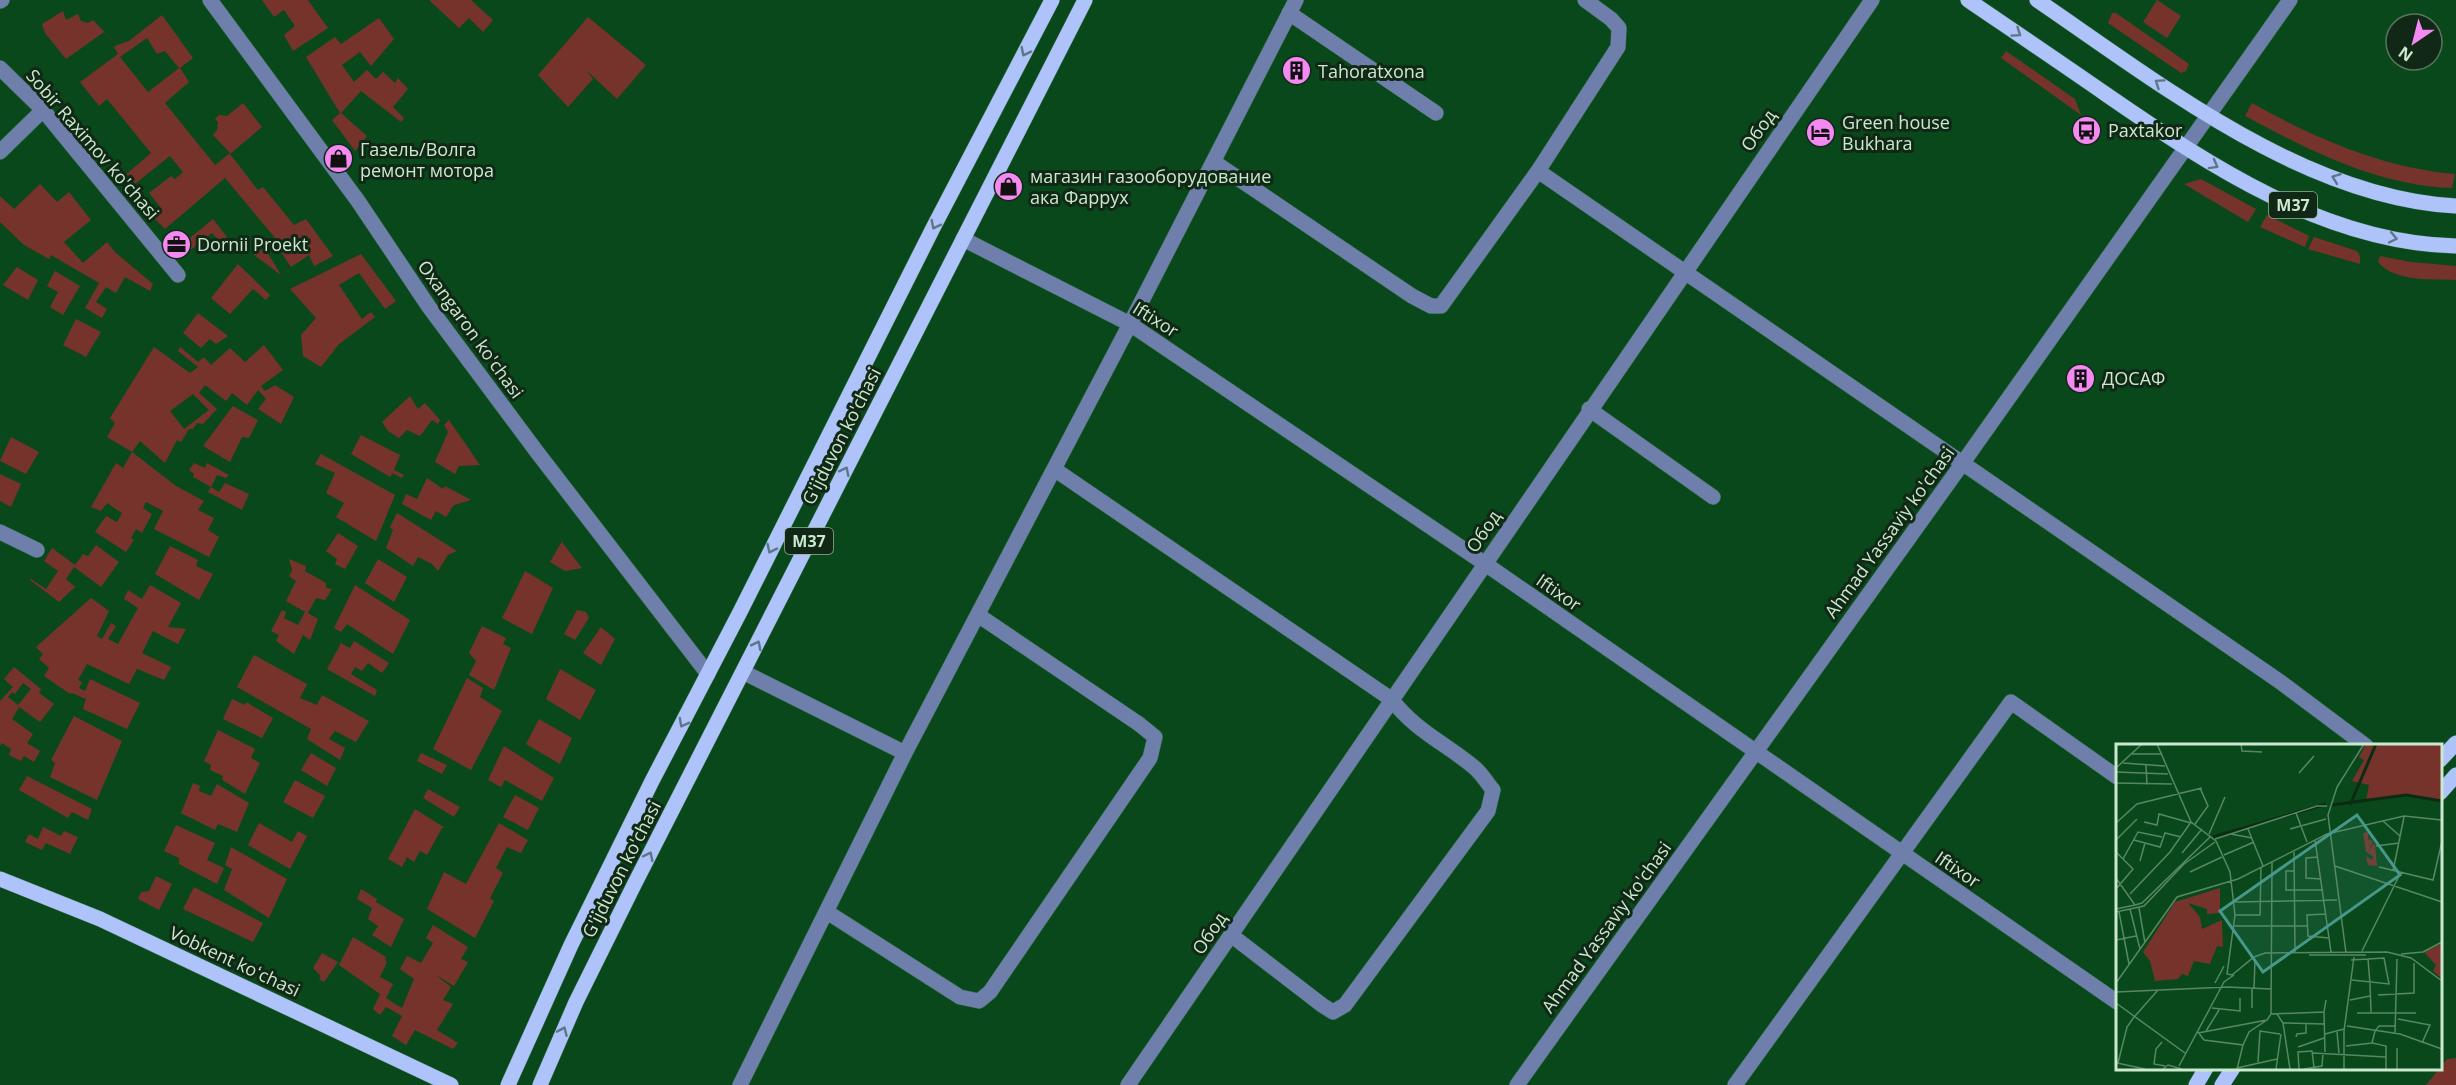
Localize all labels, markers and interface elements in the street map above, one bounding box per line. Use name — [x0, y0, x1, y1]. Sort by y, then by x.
north arrow — [2384, 12, 2444, 72]
one-way arrow — [2010, 26, 2021, 37]
text: N — [2394, 42, 2417, 67]
one-way arrow — [1020, 46, 1032, 57]
building icon: Tahoratxona — [1281, 55, 1313, 87]
place label: Tahoratxona — [1318, 59, 1425, 83]
street label: Sobir Raximov ko'chasi — [21, 64, 165, 224]
one-way arrow — [2155, 79, 2166, 90]
street label: Обод — [1735, 104, 1781, 156]
place label: Green house Bukhara — [1842, 110, 1950, 155]
bus stop icon: Paxtakor — [2071, 114, 2103, 146]
hotel icon: Green house Bukhara — [1805, 116, 1837, 148]
place label: Paxtakor — [2108, 118, 2183, 142]
place label: Газель/Волга ремонт мотора — [360, 137, 494, 182]
shop icon: Газель/Волга ремонт мотора — [323, 143, 355, 175]
one-way arrow — [2208, 157, 2218, 169]
place label: магазин газооборудование ака Фаррух — [1030, 164, 1271, 209]
shop icon: магазин газооборудование ака Фаррух — [993, 170, 1025, 202]
one-way arrow — [2331, 172, 2341, 185]
road number: M37 — [2269, 192, 2317, 218]
one-way arrow — [931, 219, 942, 229]
office icon: Dornii Proekt — [160, 228, 192, 260]
one-way arrow — [2388, 231, 2398, 244]
place label: Dornii Proekt — [197, 232, 308, 256]
street label: Oxangaron ko'chasi — [413, 255, 529, 403]
street label: Iftixor — [1129, 296, 1184, 343]
building icon: ДОСАФ — [2065, 362, 2097, 394]
street label: G'ijduvon ko'chasi — [796, 363, 886, 509]
place label: ДОСАФ — [2102, 366, 2165, 390]
street label: Ahmad Yassaviy ko'chasi — [1819, 442, 1959, 622]
one-way arrow — [838, 467, 849, 478]
street label: Обод — [1460, 505, 1506, 557]
road number: M37 — [785, 528, 833, 554]
one-way arrow — [767, 543, 779, 554]
street label: Iftixor — [1532, 568, 1587, 616]
one-way arrow — [749, 640, 761, 651]
one-way arrow — [679, 717, 690, 727]
inset map — [2116, 744, 2441, 1070]
street label: G'ijduvon ko'chasi — [576, 796, 666, 942]
street label: Ahmad Yassaviy ko'chasi — [1536, 837, 1676, 1017]
street label: Iftixor — [1931, 845, 1986, 893]
one-way arrow — [641, 851, 653, 862]
street label: Обод — [1186, 907, 1232, 959]
street label: Vobkent koʻchasi — [166, 920, 304, 1002]
one-way arrow — [556, 1027, 568, 1038]

